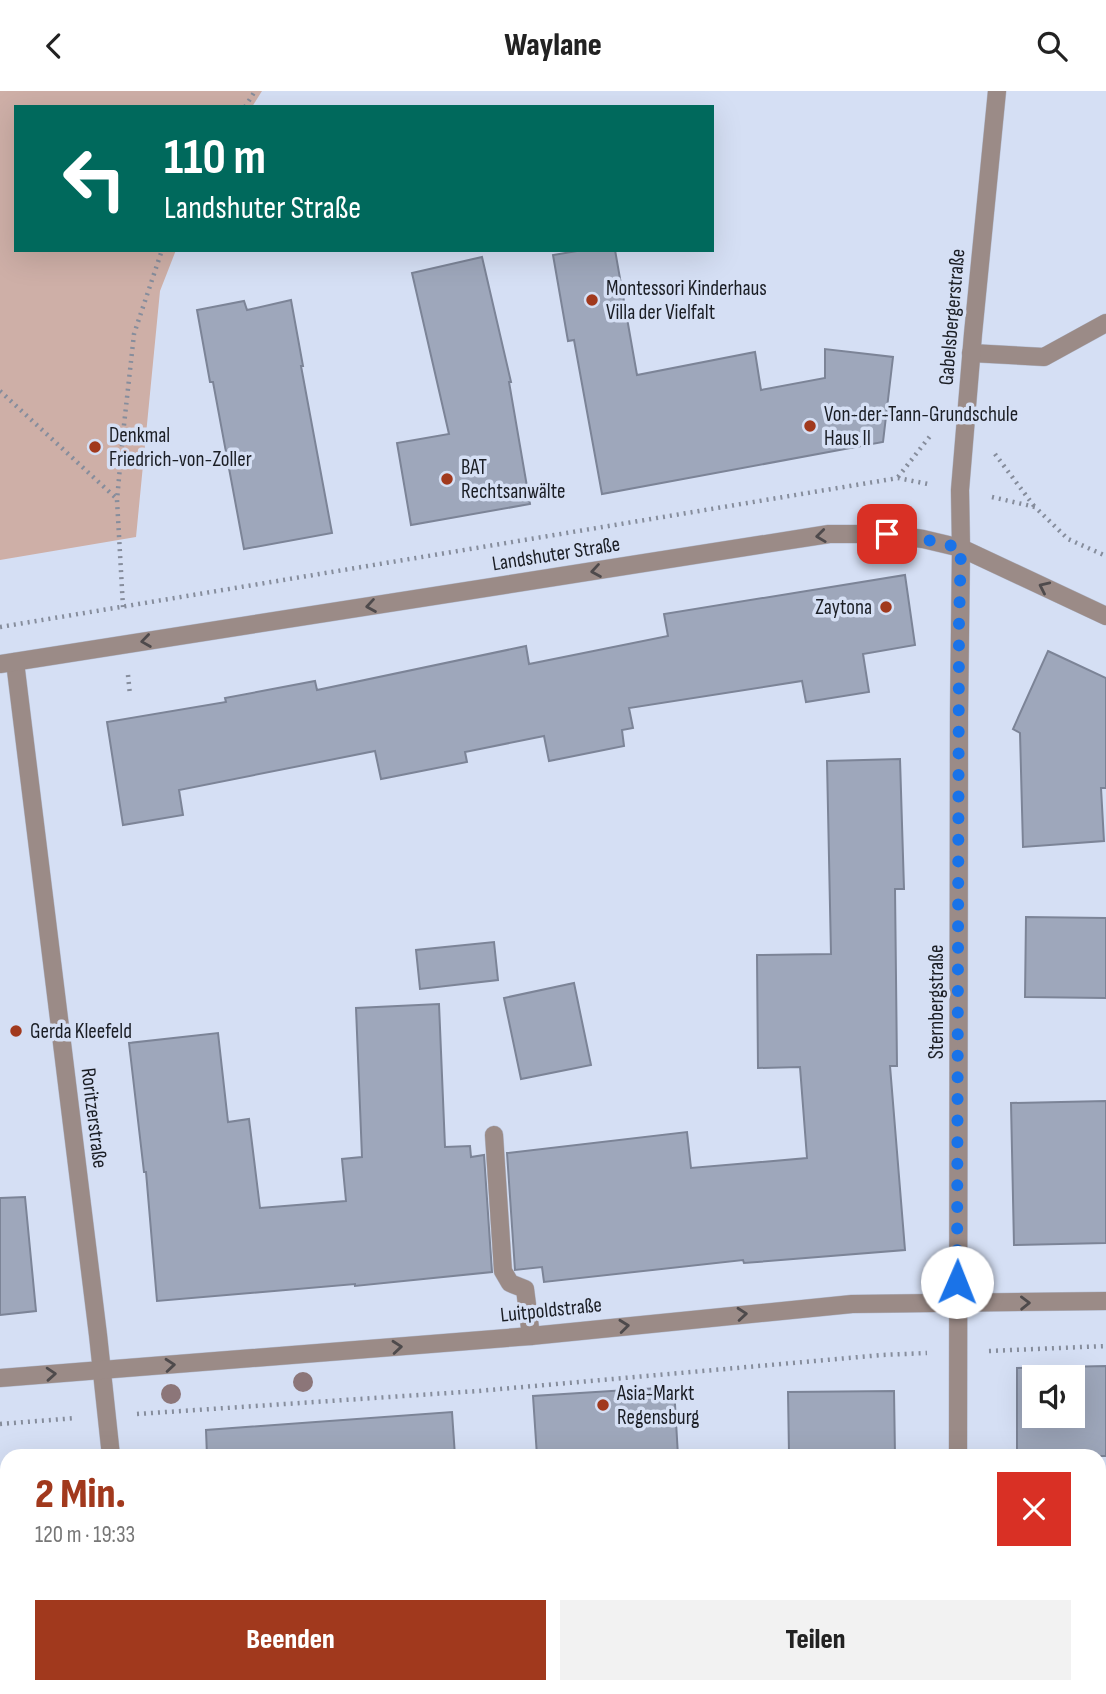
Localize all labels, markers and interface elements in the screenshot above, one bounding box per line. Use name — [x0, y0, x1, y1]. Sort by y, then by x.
text: Waylane — [504, 26, 602, 65]
icon: back — [35, 27, 73, 65]
icon: search — [1033, 27, 1071, 65]
text: 110 m — [164, 129, 266, 188]
icon: left — [49, 133, 140, 224]
text: Landshuter Straße — [164, 189, 361, 228]
street label: Gabelsbergerstraße — [934, 248, 970, 386]
place label: Montessori Kinderhaus Villa der Vielfalt — [606, 276, 767, 325]
marker: Montessori Kinderhaus Villa der Vielfalt — [584, 292, 600, 308]
place label: Von-der-Tann-Grundschule Haus II — [824, 402, 1018, 451]
marker: Von-der-Tann-Grundschule Haus II — [802, 418, 818, 434]
place label: Denkmal Friedrich-von-Zoller — [109, 423, 252, 472]
marker: Denkmal Friedrich-von-Zoller — [87, 439, 103, 455]
place label: BAT Rechtsanwälte — [461, 455, 565, 504]
marker: BAT Rechtsanwälte — [439, 471, 455, 487]
pin — [857, 504, 917, 564]
icon: arrive — [868, 515, 906, 553]
one-way arrow — [815, 528, 826, 543]
street label: Landshuter Straße — [490, 532, 622, 576]
one-way arrow — [590, 563, 602, 578]
one-way arrow — [1039, 581, 1051, 595]
place label: Zaytona — [815, 595, 872, 620]
one-way arrow — [365, 598, 377, 613]
marker: Zaytona — [878, 599, 894, 615]
one-way arrow — [140, 634, 152, 649]
street label: Sternbergstraße — [924, 945, 949, 1059]
place label: Gerda Kleefeld — [30, 1019, 132, 1044]
marker: Gerda Kleefeld — [8, 1023, 24, 1039]
street label: Roritzerstraße — [75, 1066, 113, 1170]
position arrow — [920, 1245, 994, 1319]
street label: Luitpoldstraße — [499, 1292, 603, 1328]
one-way arrow — [1021, 1295, 1031, 1311]
one-way arrow — [736, 1307, 747, 1322]
one-way arrow — [618, 1319, 629, 1334]
one-way arrow — [392, 1340, 403, 1355]
one-way arrow — [165, 1358, 176, 1373]
map controls — [1022, 1365, 1085, 1428]
button: sound — [1022, 1365, 1085, 1428]
one-way arrow — [46, 1367, 57, 1382]
place label: Asia-Markt Regensburg — [616, 1381, 700, 1430]
marker: Asia-Markt Regensburg — [595, 1397, 611, 1413]
text: 2 Min. — [35, 1469, 126, 1520]
button: close — [997, 1472, 1071, 1546]
text: 120 m · 19:33 — [35, 1521, 135, 1549]
button: Beenden — [35, 1600, 546, 1680]
button: Teilen — [560, 1600, 1071, 1680]

